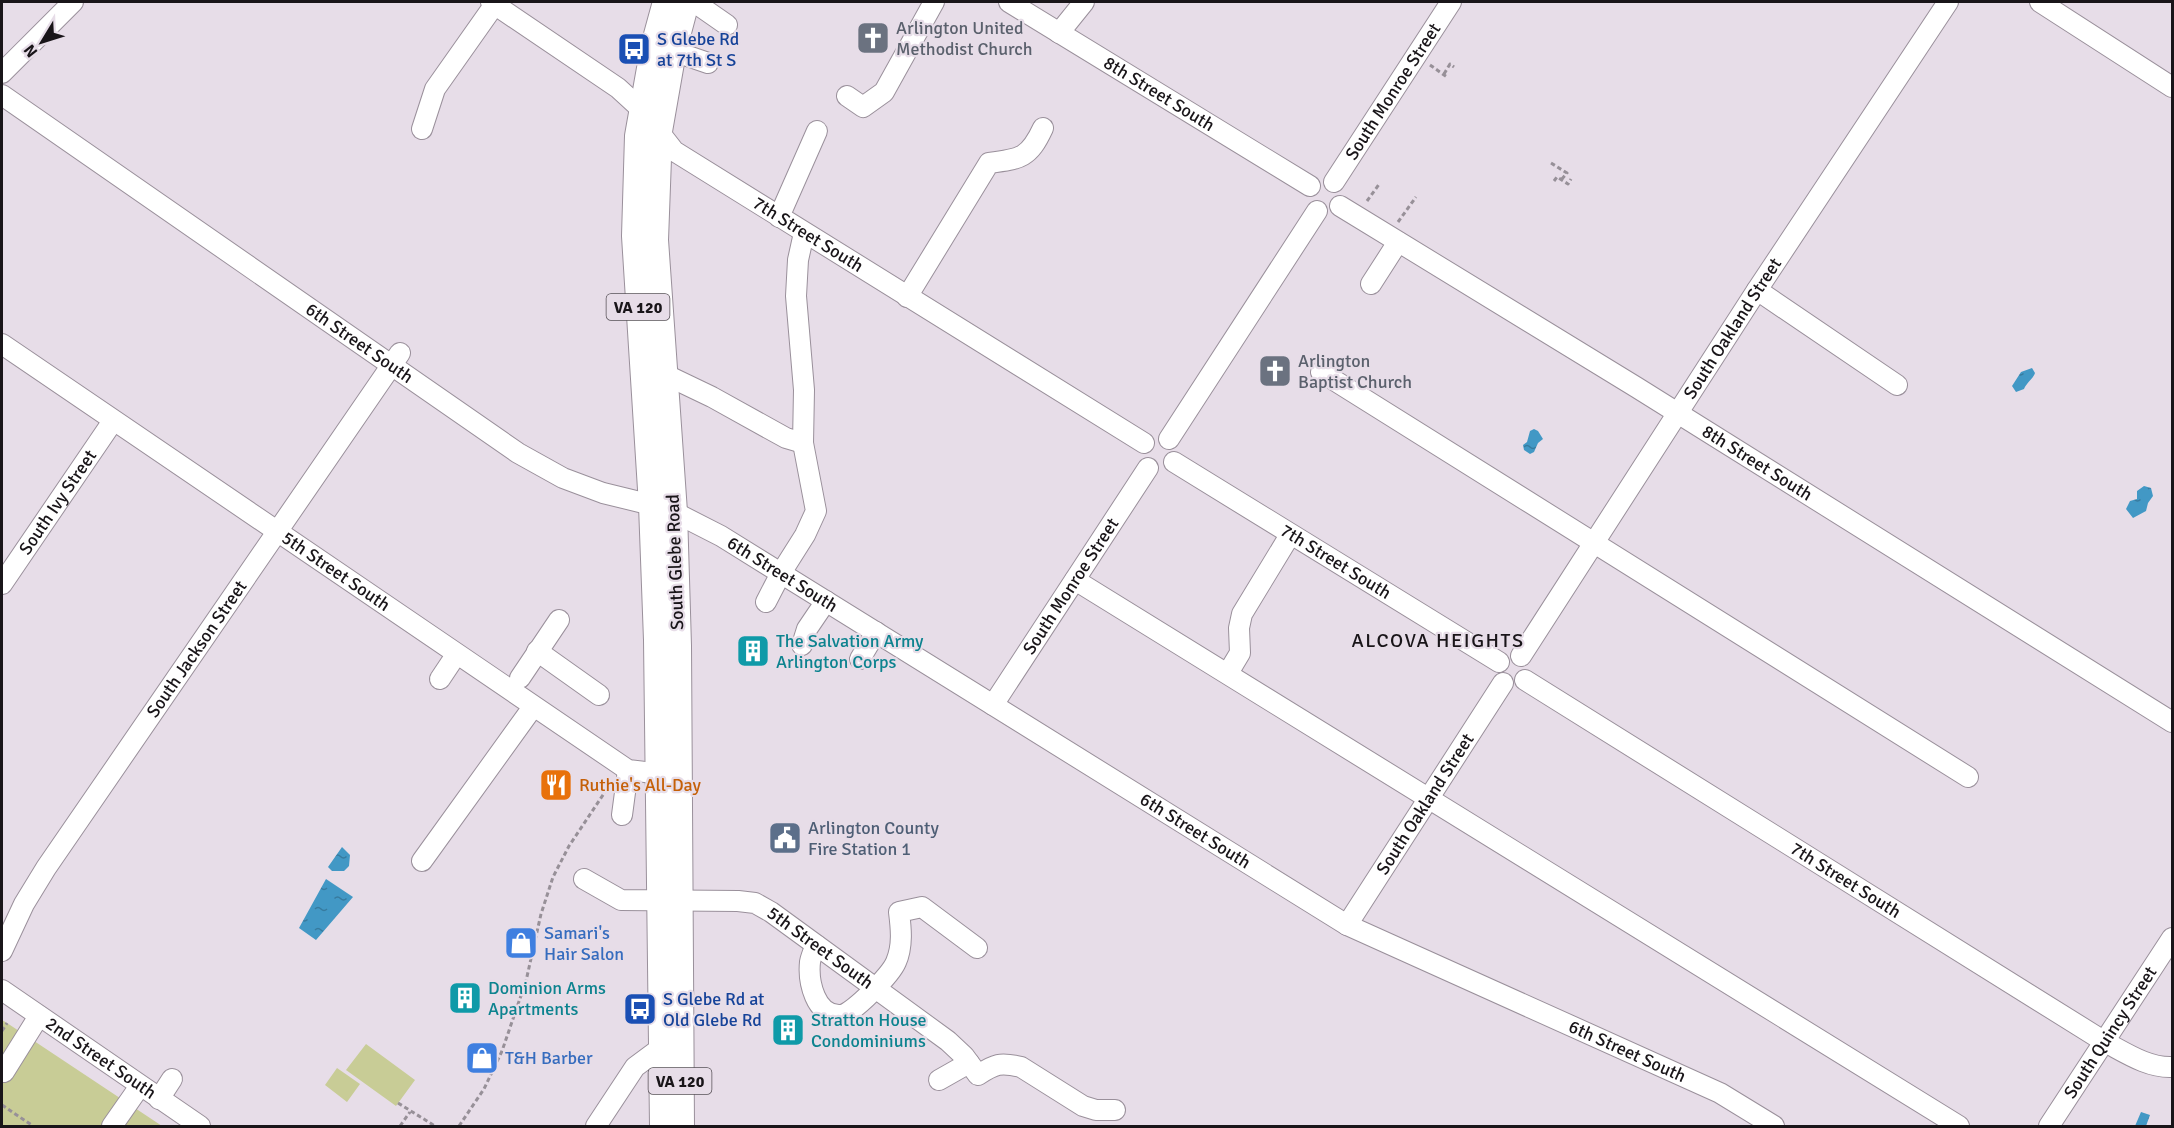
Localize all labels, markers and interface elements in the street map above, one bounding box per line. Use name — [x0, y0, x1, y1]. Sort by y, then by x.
north arrow — [12, 12, 72, 72]
place label: Arlington United Methodist Church — [896, 17, 1033, 60]
street label: South Monroe Street — [1340, 19, 1445, 164]
church icon: Arlington United Methodist Church — [855, 20, 891, 56]
place label: S Glebe Rd at 7th St S — [657, 28, 739, 71]
bus stop icon: S Glebe Rd at 7th St S — [616, 31, 652, 67]
text: N — [20, 40, 42, 61]
street label: 8th Street South — [1100, 52, 1219, 136]
street label: 7th Street South — [749, 192, 868, 277]
street label: South Oakland Street — [1679, 254, 1786, 403]
road number: VA 120 — [606, 294, 670, 320]
street label: 6th Street South — [301, 298, 417, 388]
place label: Arlington Baptist Church — [1298, 350, 1412, 393]
church icon: Arlington Baptist Church — [1257, 353, 1293, 389]
street label: 8th Street South — [1698, 420, 1817, 506]
street label: South Ivy Street — [14, 445, 101, 559]
street label: South Glebe Road — [662, 494, 688, 630]
street label: South Monroe Street — [1018, 514, 1123, 659]
street label: 7th Street South — [1276, 519, 1395, 604]
street label: 5th Street South — [278, 527, 394, 616]
street label: 6th Street South — [723, 532, 842, 617]
street label: South Jackson Street — [142, 576, 251, 722]
district label: ALCOVA HEIGHTS — [1351, 628, 1525, 653]
place label: The Salvation Army Arlington Corps — [776, 630, 924, 673]
building icon: The Salvation Army Arlington Corps — [735, 633, 771, 669]
street label: South Oakland Street — [1371, 729, 1479, 879]
restaurant icon: Ruthie's All-Day — [538, 767, 574, 803]
place label: Ruthie's All-Day — [579, 774, 702, 796]
street label: 6th Street South — [1136, 788, 1255, 873]
place label: Arlington County Fire Station 1 — [808, 817, 939, 860]
public building icon: Arlington County Fire Station 1 — [767, 820, 803, 856]
street label: 7th Street South — [1786, 837, 1905, 923]
street label: 5th Street South — [763, 902, 878, 994]
place label: Samari's Hair Salon — [544, 922, 624, 965]
shop icon: Samari's Hair Salon — [503, 925, 539, 961]
street label: South Quincy Street — [2059, 962, 2162, 1102]
place label: Dominion Arms Apartments — [488, 977, 606, 1020]
building icon: Dominion Arms Apartments — [447, 980, 483, 1016]
place label: S Glebe Rd at Old Glebe Rd — [663, 988, 764, 1031]
bus stop icon: S Glebe Rd at Old Glebe Rd — [622, 991, 658, 1027]
place label: Stratton House Condominiums — [811, 1009, 927, 1052]
street label: 2nd Street South — [41, 1012, 160, 1104]
building icon: Stratton House Condominiums — [770, 1012, 806, 1048]
street label: 6th Street South — [1565, 1015, 1689, 1087]
shop icon: T&H Barber — [464, 1040, 500, 1076]
place label: T&H Barber — [505, 1047, 593, 1069]
road number: VA 120 — [648, 1068, 712, 1094]

